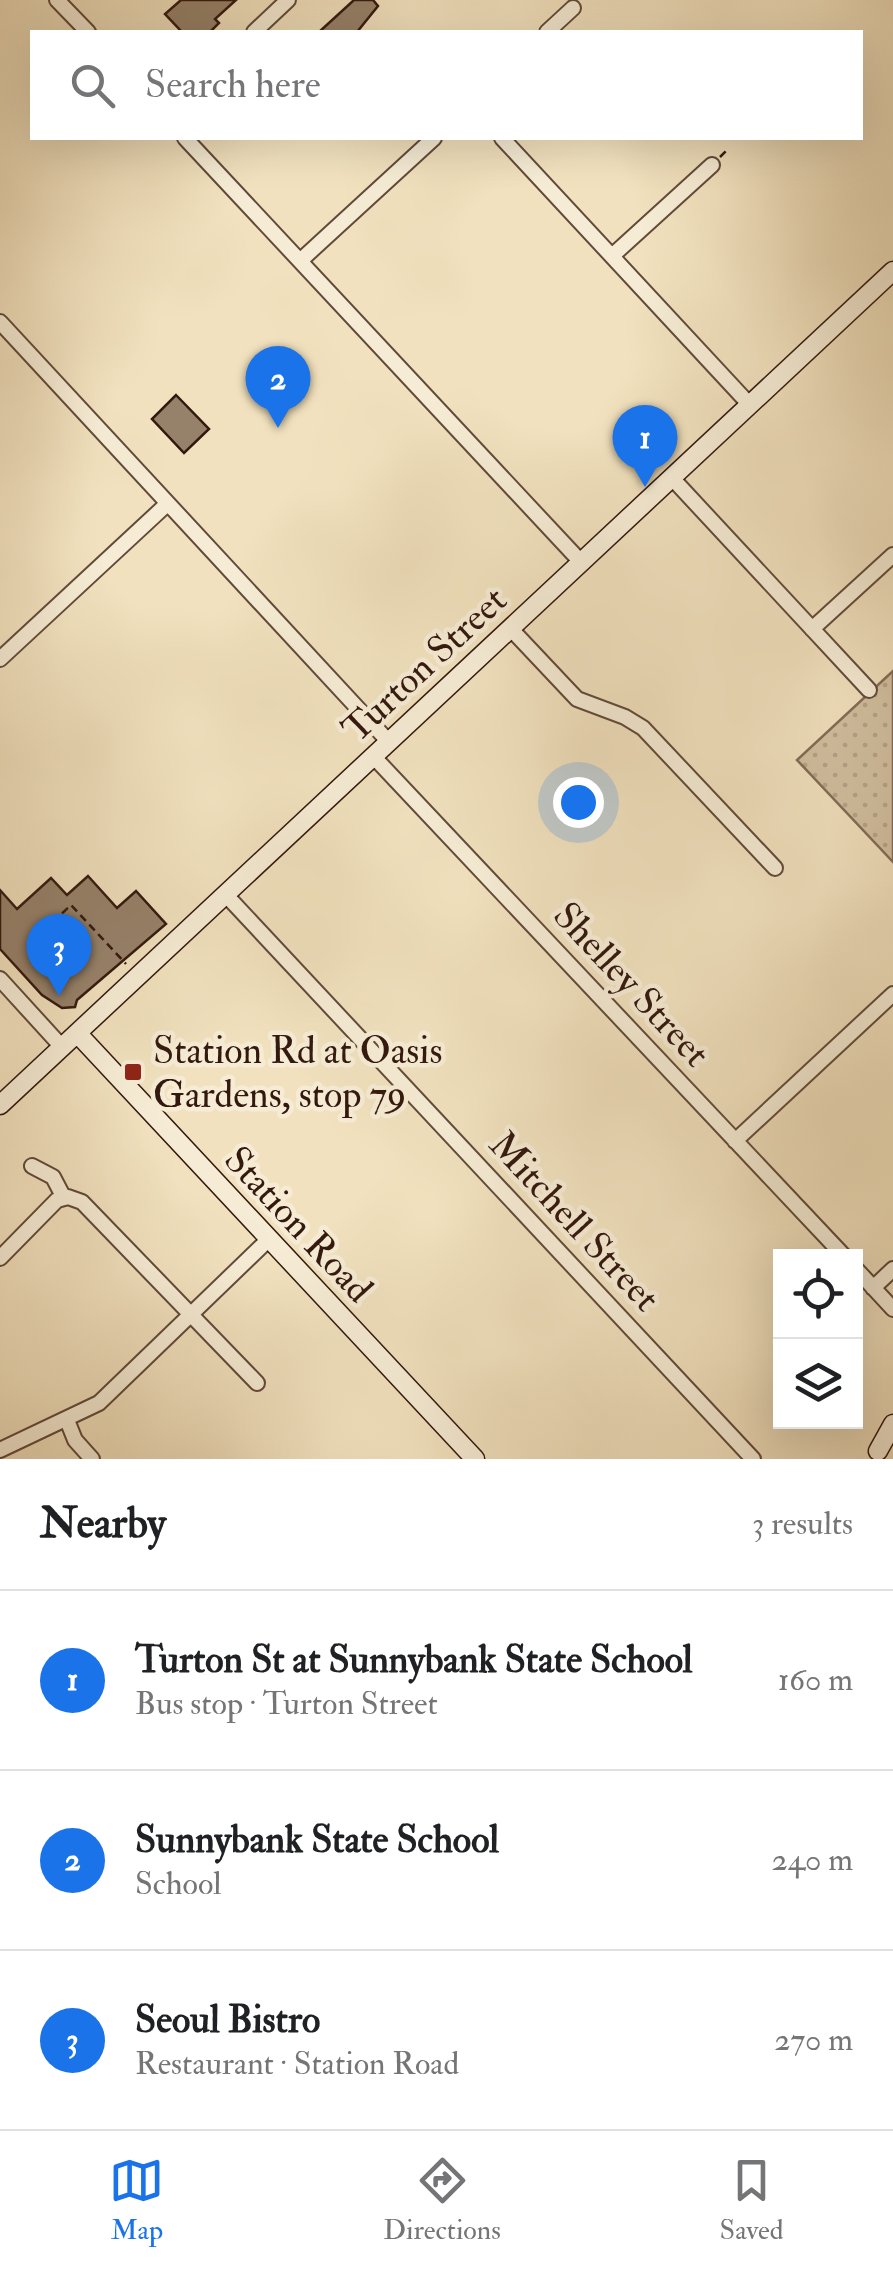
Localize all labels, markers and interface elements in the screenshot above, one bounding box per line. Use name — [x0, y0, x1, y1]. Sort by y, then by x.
search box — [30, 30, 863, 140]
icon: search — [65, 58, 120, 113]
text: Search here — [145, 61, 321, 109]
pin: 2 — [246, 346, 310, 428]
pin: 1 — [612, 404, 678, 487]
street label: Turton Street — [332, 576, 517, 753]
your location — [553, 777, 604, 828]
street label: Shelley Street — [543, 892, 720, 1077]
pin: 3 — [27, 914, 92, 996]
place label: Station Rd at Oasis Gardens, stop 79 — [153, 1027, 442, 1119]
marker: Station Rd at Oasis Gardens, stop 79 — [122, 1061, 144, 1083]
street label: Mitchell Street — [479, 1122, 670, 1322]
street label: Station Road — [214, 1136, 383, 1313]
map controls — [773, 1249, 863, 1429]
button: locate — [773, 1249, 863, 1339]
button: layers — [773, 1339, 863, 1429]
text: Nearby — [40, 1498, 166, 1550]
text: 3 results — [752, 1504, 853, 1544]
text: Turton St at Sunnybank State School — [135, 1636, 693, 1684]
text: 1 — [67, 1660, 78, 1700]
text: 160 m — [778, 1660, 853, 1700]
text: Bus stop · Turton Street — [135, 1684, 438, 1724]
text: Sunnybank State School — [135, 1816, 499, 1864]
text: 2 — [64, 1840, 81, 1880]
text: 240 m — [772, 1840, 853, 1880]
text: School — [135, 1864, 221, 1904]
text: Seoul Bistro — [135, 1996, 320, 2044]
text: 3 — [66, 2020, 79, 2060]
text: 270 m — [774, 2020, 853, 2060]
text: Restaurant · Station Road — [135, 2044, 459, 2084]
tab: Map — [109, 2153, 164, 2248]
tab: Directions — [383, 2153, 501, 2248]
tab: Saved — [720, 2153, 784, 2248]

